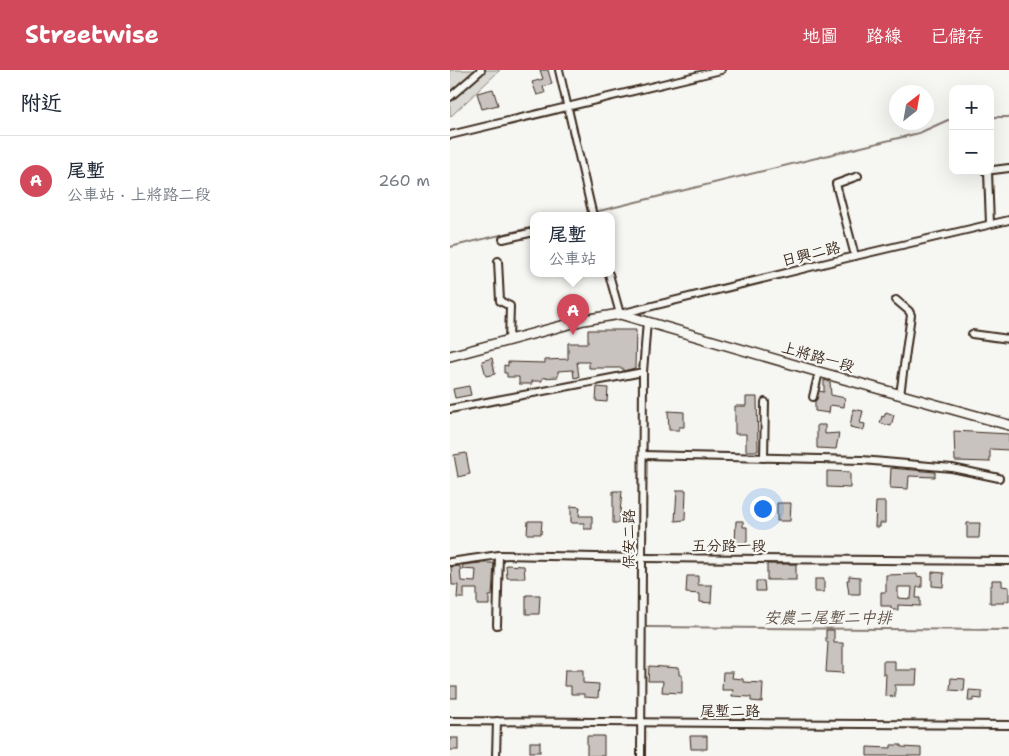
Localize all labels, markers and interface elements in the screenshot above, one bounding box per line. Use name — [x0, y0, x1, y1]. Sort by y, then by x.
text: Streetwise — [25, 19, 159, 51]
text: 地圖 — [802, 24, 838, 48]
text: 路線 — [866, 24, 902, 48]
text: 已儲存 — [930, 24, 984, 48]
north arrow — [889, 85, 934, 130]
map controls — [949, 85, 994, 175]
button: + — [949, 85, 994, 130]
text: 附近 — [20, 89, 62, 117]
button: − — [949, 130, 994, 175]
text: 尾塹 — [67, 158, 105, 183]
text: A — [30, 170, 42, 191]
text: 260 m — [378, 170, 430, 191]
text: 公車站 · 上將路二段 — [67, 184, 210, 205]
popup — [530, 212, 615, 277]
text: 尾塹 — [548, 222, 587, 247]
street label: 日興二路 — [779, 237, 843, 271]
text: 公車站 — [548, 248, 597, 269]
pin: A — [557, 294, 589, 335]
street label: 上將路一段 — [779, 337, 857, 377]
your location — [750, 496, 776, 522]
street label: 保安二路 — [619, 509, 639, 569]
street label: 五分路一段 — [691, 536, 767, 556]
water label: 安農二尾塹二中排 — [764, 607, 894, 628]
street label: 尾塹二路 — [700, 701, 760, 721]

